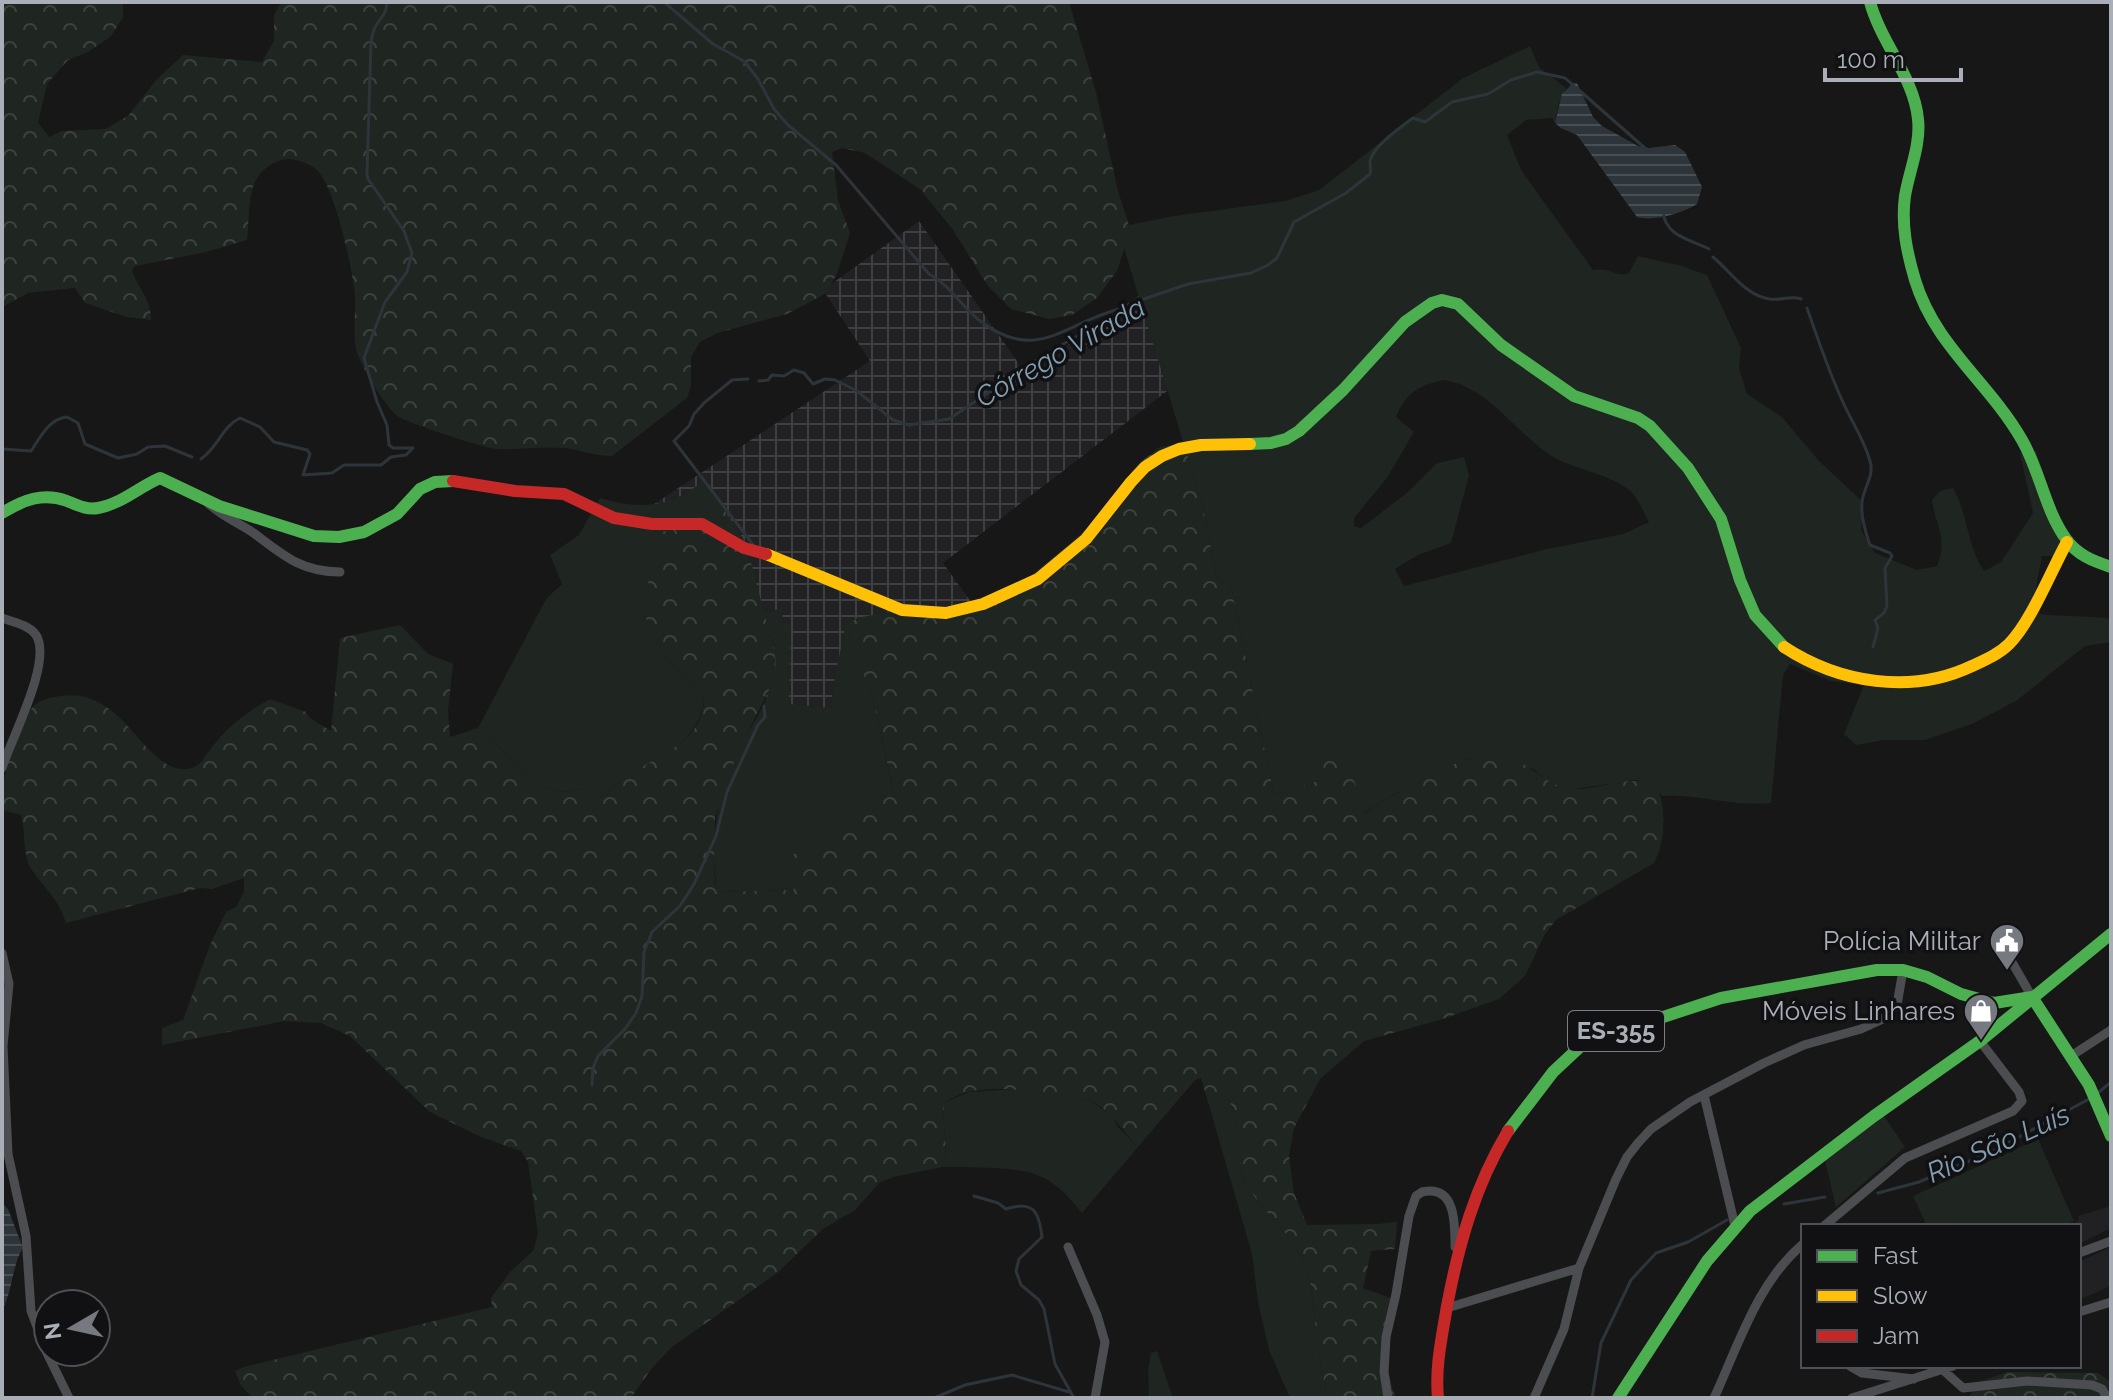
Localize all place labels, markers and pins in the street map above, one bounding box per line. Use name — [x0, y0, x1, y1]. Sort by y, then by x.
public building icon: Polícia Militar — [1988, 922, 2026, 972]
place label: Polícia Militar — [1823, 926, 1981, 956]
shop icon: Móveis Linhares — [1962, 992, 2000, 1042]
place label: Móveis Linhares — [1762, 996, 1955, 1026]

